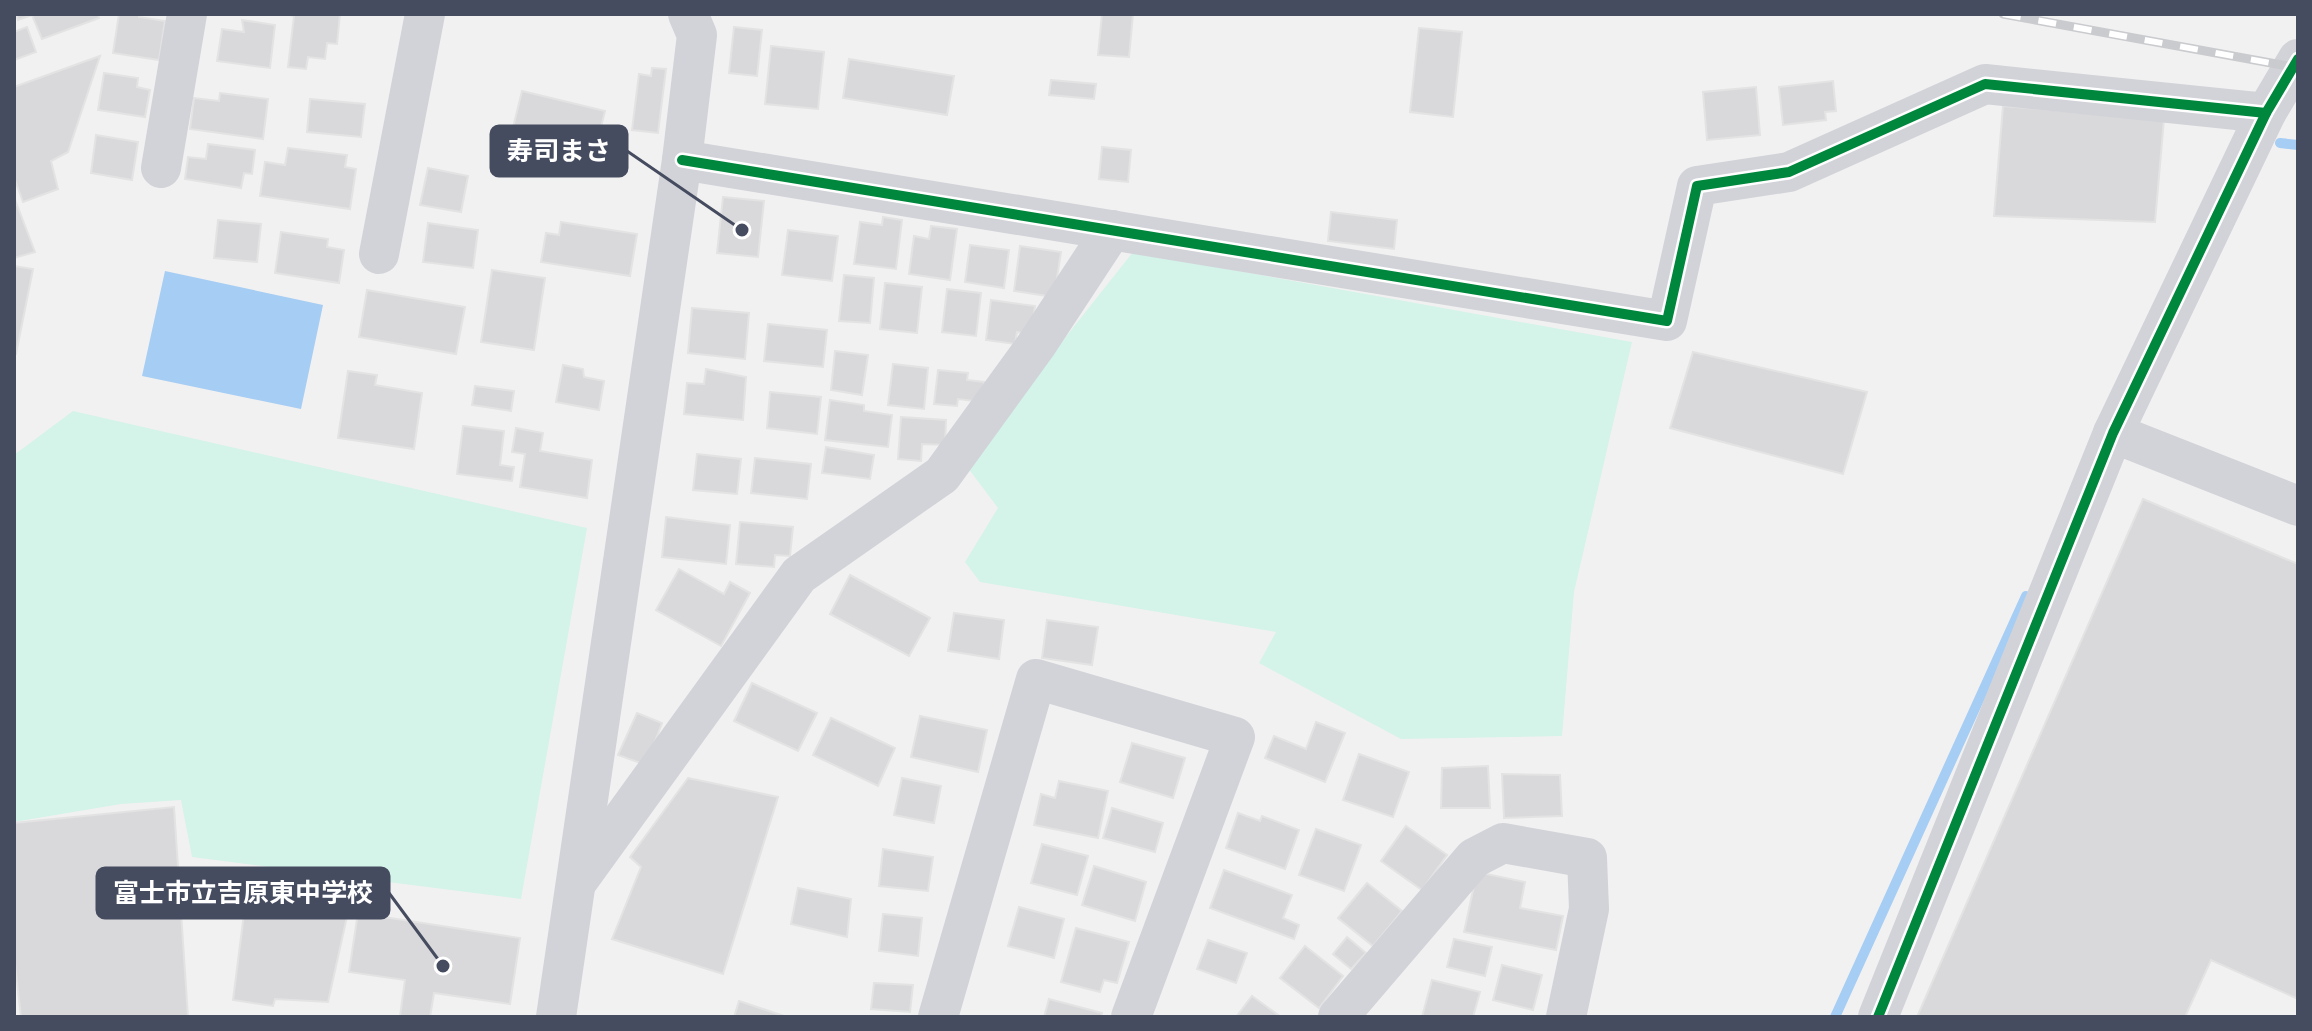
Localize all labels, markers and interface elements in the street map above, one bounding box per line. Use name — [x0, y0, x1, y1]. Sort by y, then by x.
callout: 寿司まさ — [491, 126, 627, 176]
text: 寿司まさ — [507, 136, 611, 166]
callout: 富士市立吉原東中学校 — [97, 868, 389, 918]
text: 富士市立吉原東中学校 — [113, 878, 373, 908]

